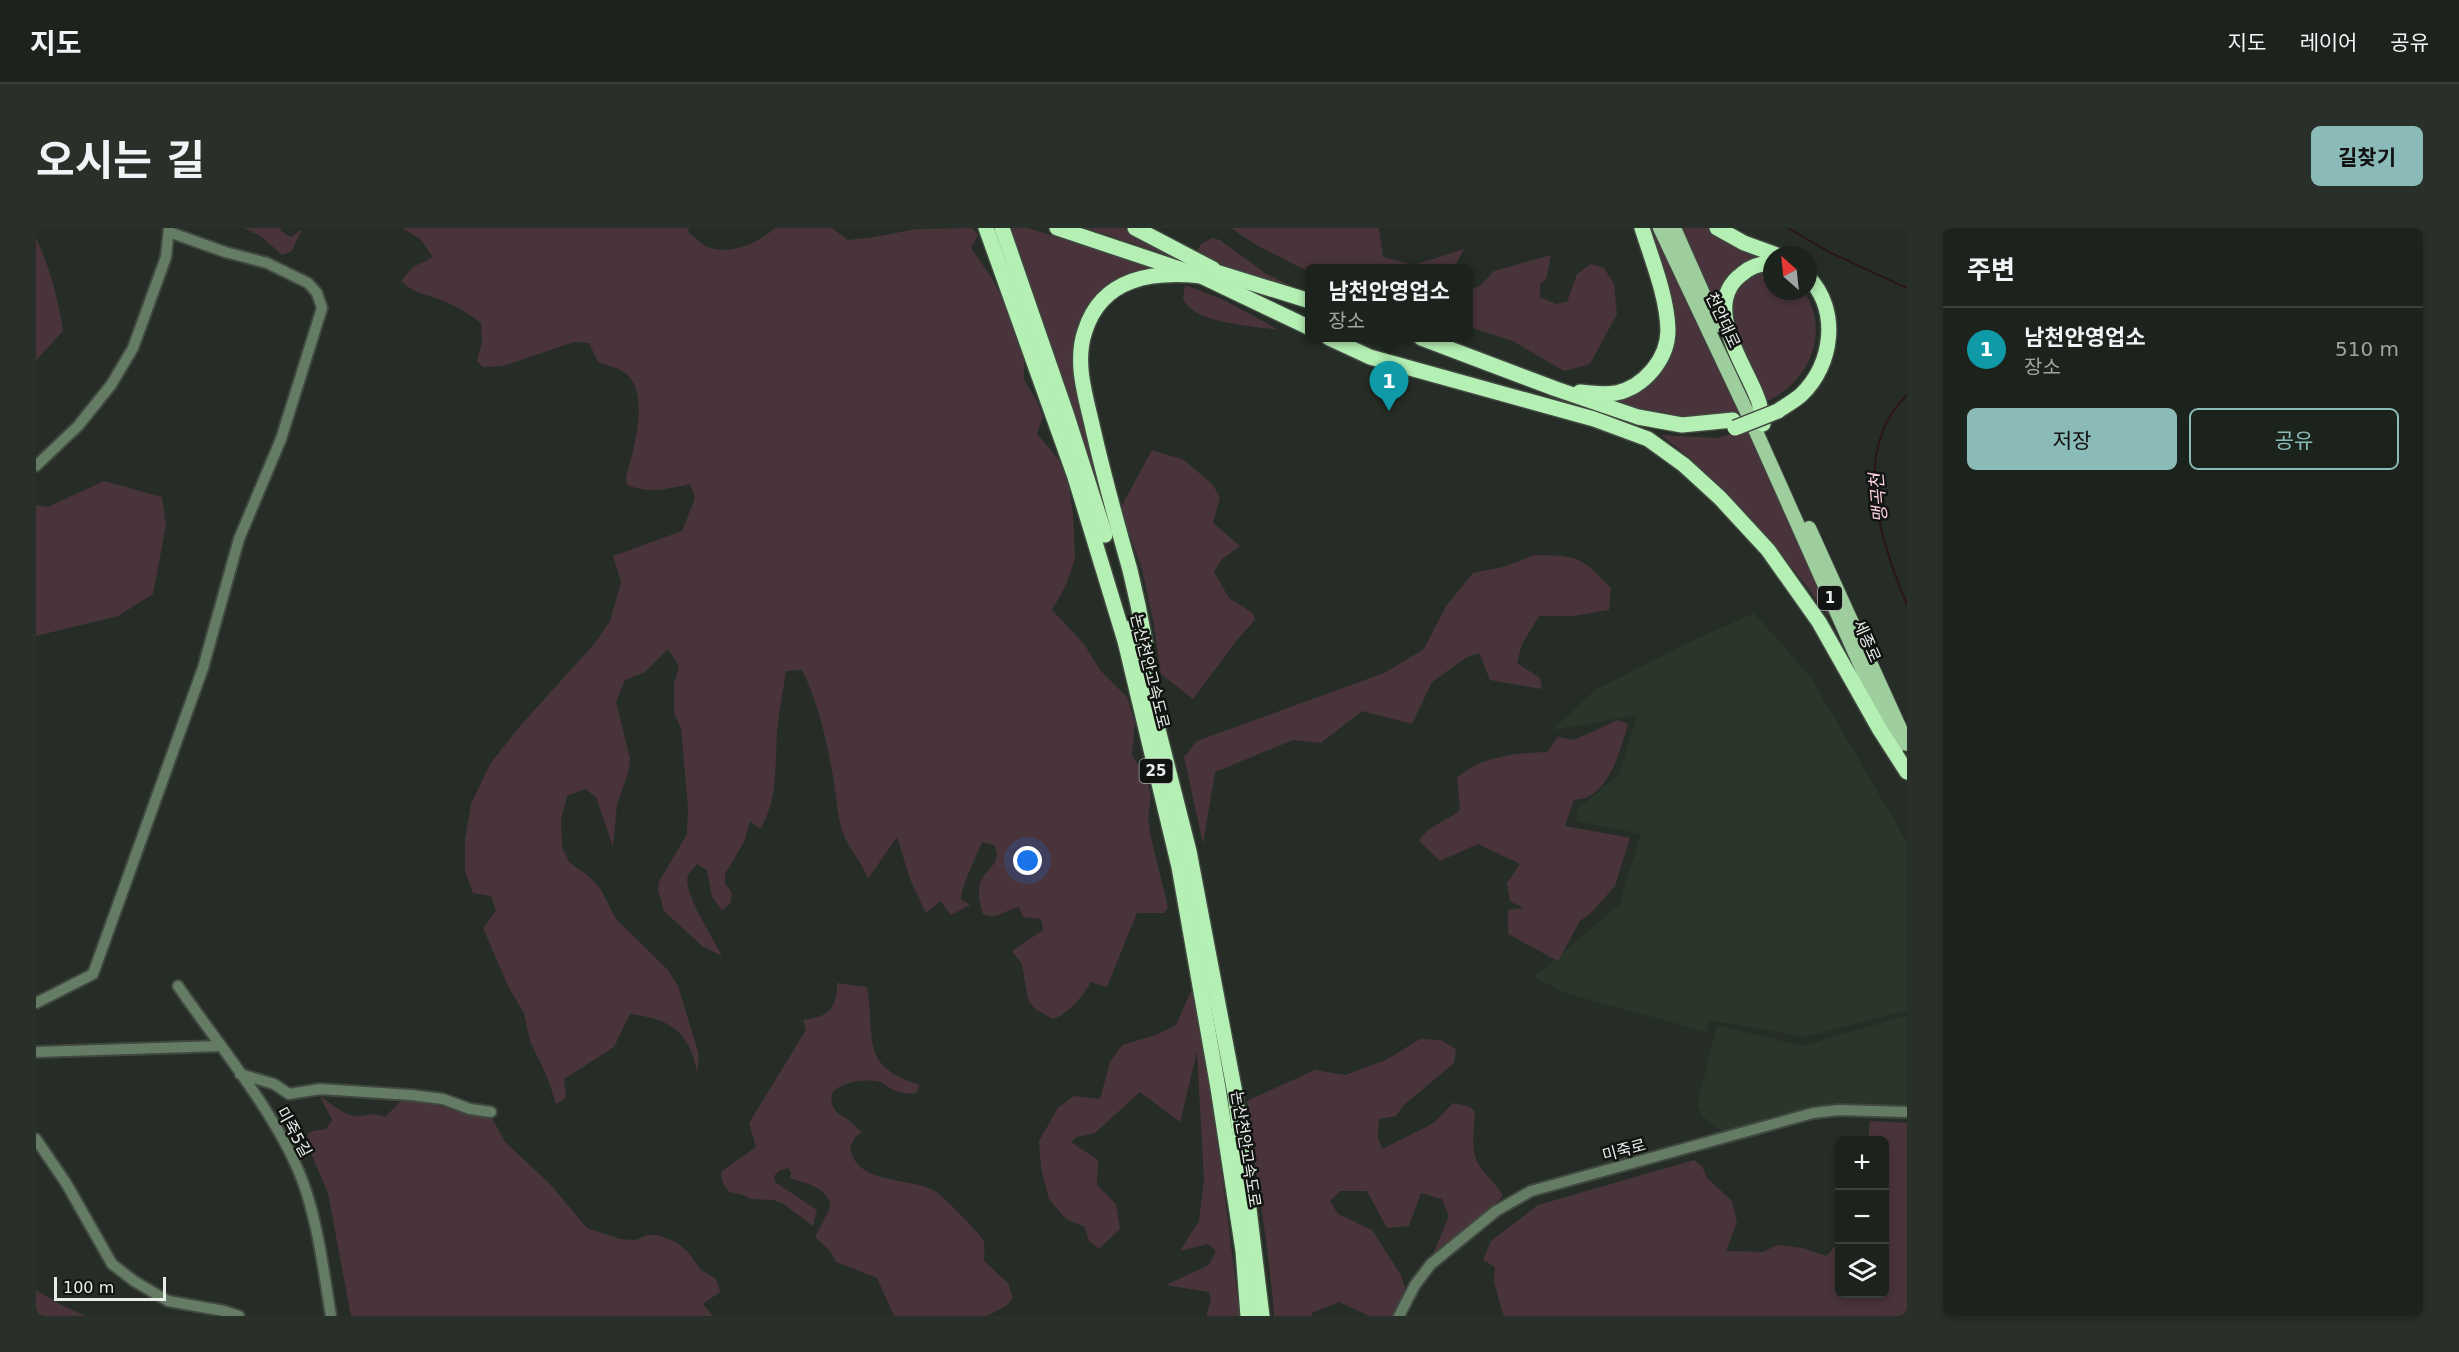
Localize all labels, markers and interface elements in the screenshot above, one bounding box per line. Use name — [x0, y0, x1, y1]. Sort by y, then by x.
text: 지도 — [30, 27, 82, 60]
text: 지도 — [2228, 31, 2266, 55]
text: 레이어 — [2299, 31, 2357, 55]
text: 공유 — [2390, 31, 2429, 55]
button: 길찾기 — [2311, 126, 2423, 186]
text: 오시는 길 — [36, 136, 205, 185]
north arrow — [1763, 246, 1817, 300]
text: 주변 — [1967, 255, 2015, 285]
popup — [1305, 264, 1473, 342]
text: 남천안영업소 — [1328, 279, 1450, 304]
street label: 천안대로 — [1702, 289, 1744, 351]
text: 장소 — [1328, 309, 1365, 333]
text: 남천안영업소 — [2024, 325, 2145, 350]
text: 1 — [1980, 337, 1993, 361]
text: 510 m — [2335, 337, 2399, 361]
text: 장소 — [2024, 355, 2061, 379]
pin: 1 — [1370, 362, 1408, 411]
button: 저장 — [1967, 408, 2177, 470]
button: 공유 — [2189, 408, 2399, 470]
water label: 맹곡천 — [1865, 470, 1891, 524]
road number: 1 — [1818, 586, 1842, 610]
street label: 논산천안고속도로 — [1127, 612, 1174, 731]
street label: 세종로 — [1849, 617, 1885, 665]
road number: 25 — [1140, 759, 1172, 783]
your location — [1013, 846, 1042, 875]
street label: 논산천안고속도로 — [1227, 1089, 1265, 1209]
street label: 미죽5길 — [273, 1104, 315, 1160]
street label: 미죽로 — [1600, 1135, 1648, 1165]
map controls — [1835, 1136, 1889, 1298]
button: + — [1835, 1136, 1889, 1190]
button: − — [1835, 1190, 1889, 1244]
button: layers — [1835, 1244, 1889, 1298]
scale bar — [54, 1274, 166, 1302]
text: 100 m — [63, 1278, 114, 1297]

